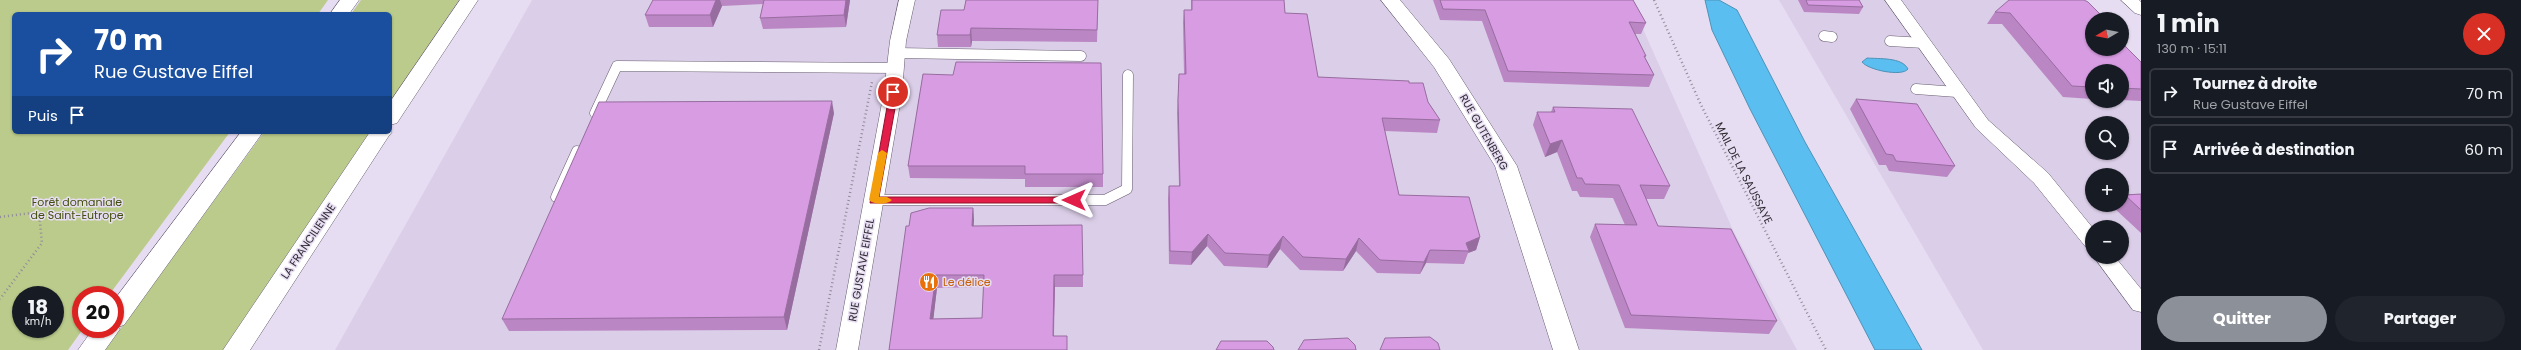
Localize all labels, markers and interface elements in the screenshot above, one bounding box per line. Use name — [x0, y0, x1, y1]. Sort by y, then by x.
text: 1 min — [2157, 7, 2220, 40]
north arrow — [2085, 12, 2129, 56]
map controls — [2085, 12, 2129, 264]
button: close — [2463, 13, 2505, 55]
text: 70 m — [94, 21, 163, 60]
icon: right — [28, 28, 80, 80]
text: 130 m · 15:11 — [2157, 39, 2227, 58]
text: Rue Gustave Eiffel — [94, 59, 253, 84]
button: sound — [2085, 64, 2129, 108]
text: Tournez à droite — [2193, 73, 2317, 94]
pin — [876, 75, 910, 109]
icon: arrive — [882, 81, 904, 103]
icon: right — [2159, 82, 2181, 104]
text: 70 m — [2466, 83, 2503, 104]
street label: RUE GUTENBERG — [1456, 91, 1513, 173]
text: Rue Gustave Eiffel — [2193, 95, 2308, 114]
icon: arrive — [66, 104, 88, 126]
text: Puis — [28, 105, 58, 126]
button: search — [2085, 116, 2129, 160]
street label: MAIL DE LA SAUSSAYE — [1711, 119, 1777, 227]
icon: arrive — [2159, 138, 2181, 160]
text: Arrivée à destination — [2193, 139, 2355, 160]
text: 60 m — [2465, 139, 2503, 160]
button: + — [2085, 168, 2129, 212]
position arrow — [1053, 179, 1095, 221]
park label: Forêt domaniale de Saint-Eutrope — [31, 194, 124, 223]
street label: LA FRANCILIENNE — [277, 200, 339, 282]
street label: RUE GUSTAVE EIFFEL — [844, 217, 878, 323]
button: − — [2085, 220, 2129, 264]
restaurant icon: Le délice — [918, 271, 940, 293]
place label: Le délice — [943, 274, 991, 290]
speed limit sign: 20 — [72, 286, 124, 338]
text: 18 — [28, 293, 48, 321]
button: Quitter — [2157, 296, 2327, 342]
button: Partager — [2335, 296, 2505, 342]
text: km/h — [25, 314, 51, 329]

